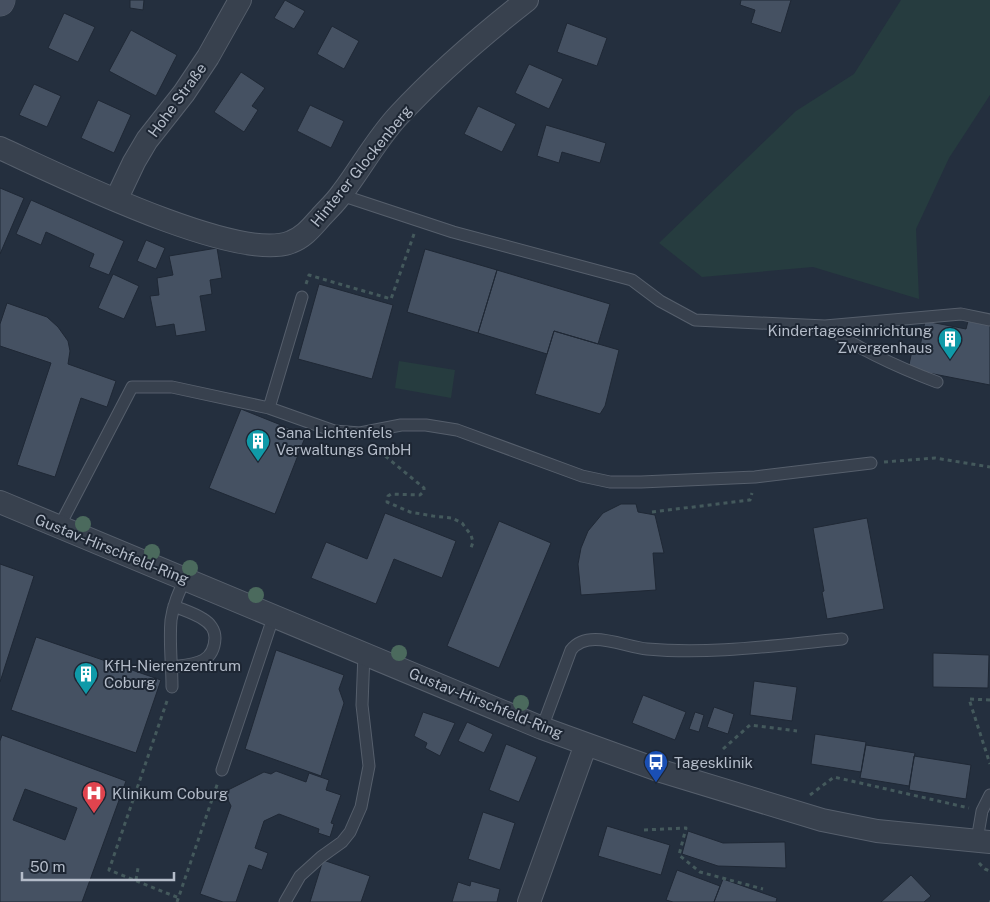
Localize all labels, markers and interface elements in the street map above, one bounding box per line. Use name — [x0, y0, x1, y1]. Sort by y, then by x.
street label: Hohe Straße — [144, 60, 210, 140]
street label: Hinterer Glockenberg — [307, 102, 415, 230]
place label: Kindertageseinrichtung Zwergenhaus — [768, 322, 932, 356]
building icon: Kindertageseinrichtung Zwergenhaus — [937, 326, 963, 360]
place label: Sana Lichtenfels Verwaltungs GmbH — [276, 424, 412, 458]
building icon: Sana Lichtenfels Verwaltungs GmbH — [245, 428, 271, 462]
street label: Gustav-Hirschfeld-Ring — [33, 510, 191, 588]
place label: KfH-Nierenzentrum Coburg — [104, 657, 241, 691]
building icon: KfH-Nierenzentrum Coburg — [73, 661, 99, 695]
street label: Gustav-Hirschfeld-Ring — [407, 664, 565, 742]
bus stop icon: Tagesklinik — [643, 749, 669, 783]
place label: Tagesklinik — [674, 754, 753, 771]
hospital icon: Klinikum Coburg — [81, 780, 107, 814]
place label: Klinikum Coburg — [112, 785, 228, 802]
scale bar — [22, 850, 175, 882]
text: 50 m — [30, 858, 65, 875]

